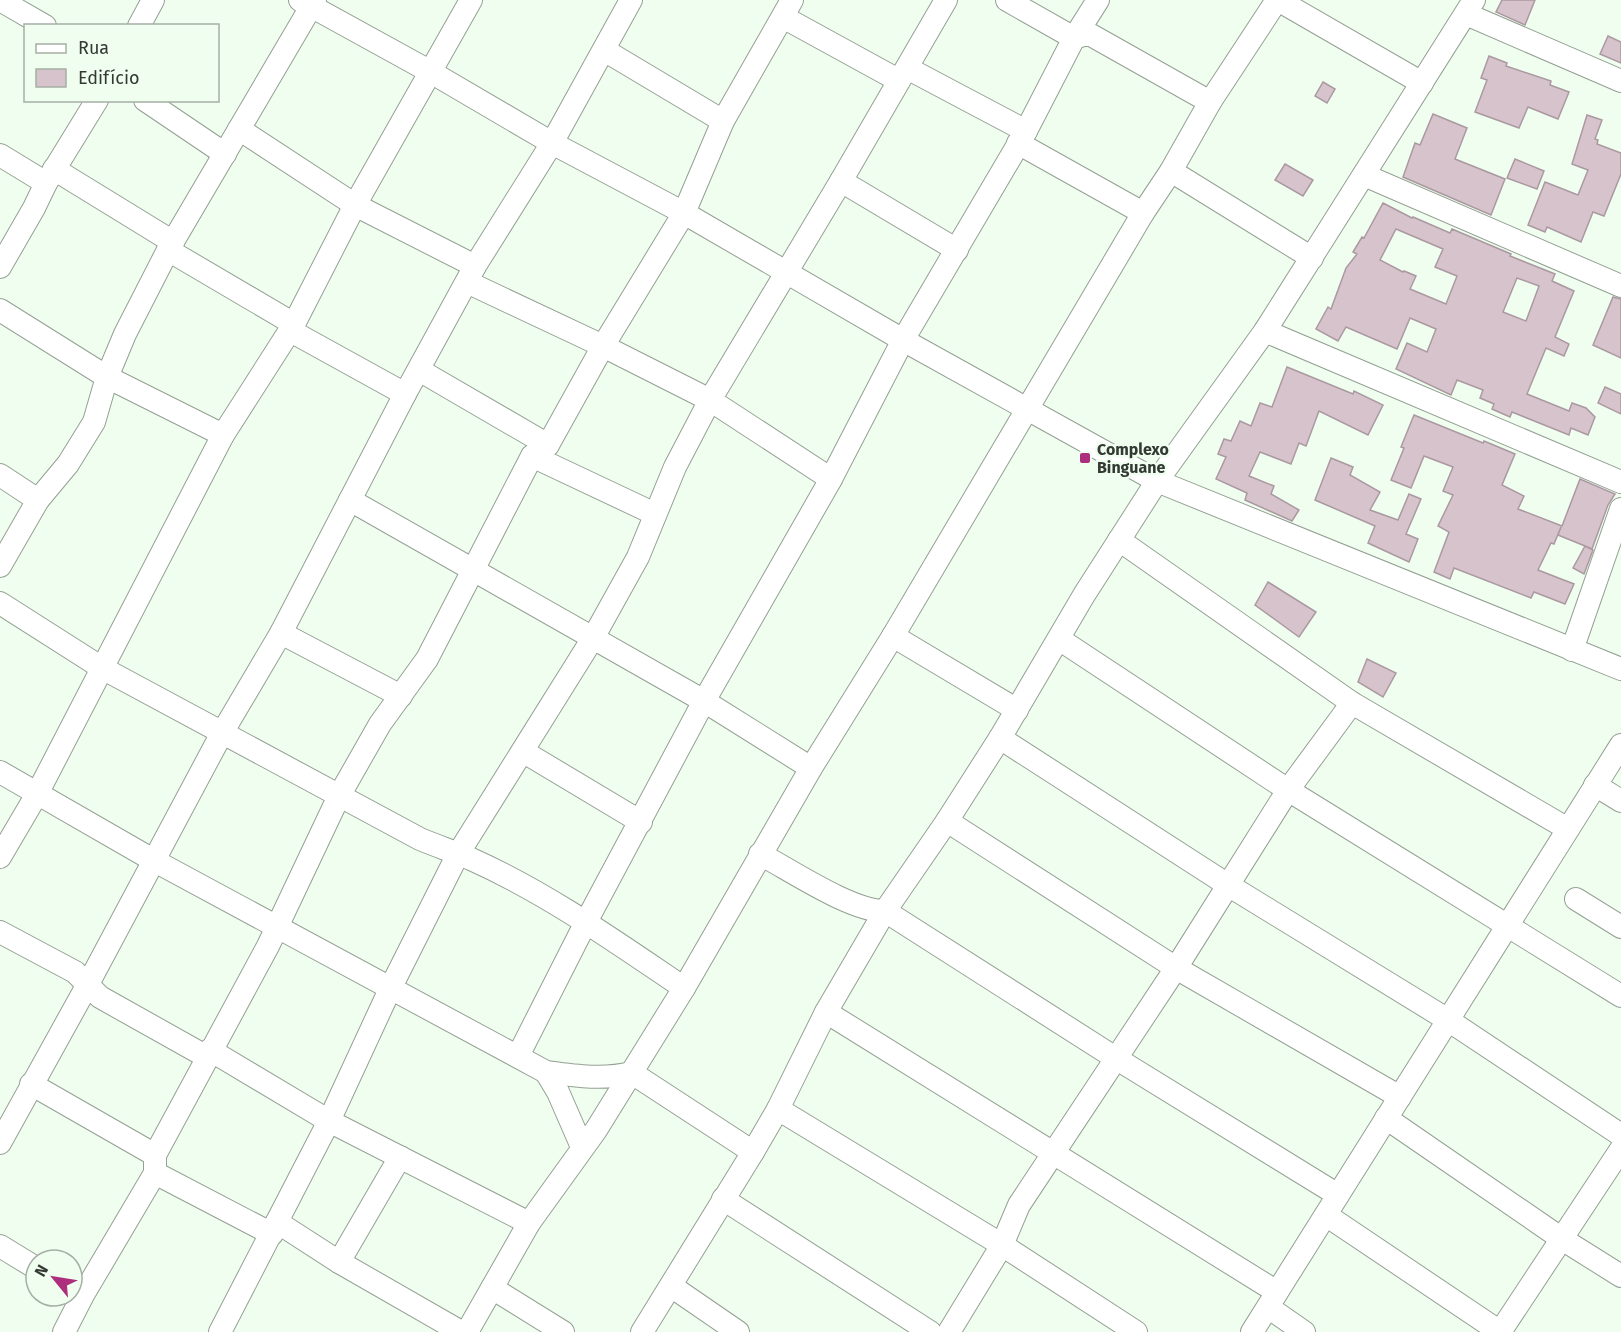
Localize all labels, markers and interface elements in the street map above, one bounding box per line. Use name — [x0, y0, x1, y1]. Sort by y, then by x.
legend — [24, 24, 219, 102]
text: Rua — [78, 37, 109, 59]
text: Edifício — [78, 67, 140, 89]
place label: Complexo Binguane — [1097, 440, 1169, 477]
marker: Complexo Binguane — [1078, 451, 1092, 465]
north arrow — [24, 1248, 84, 1308]
text: N — [31, 1261, 52, 1280]

